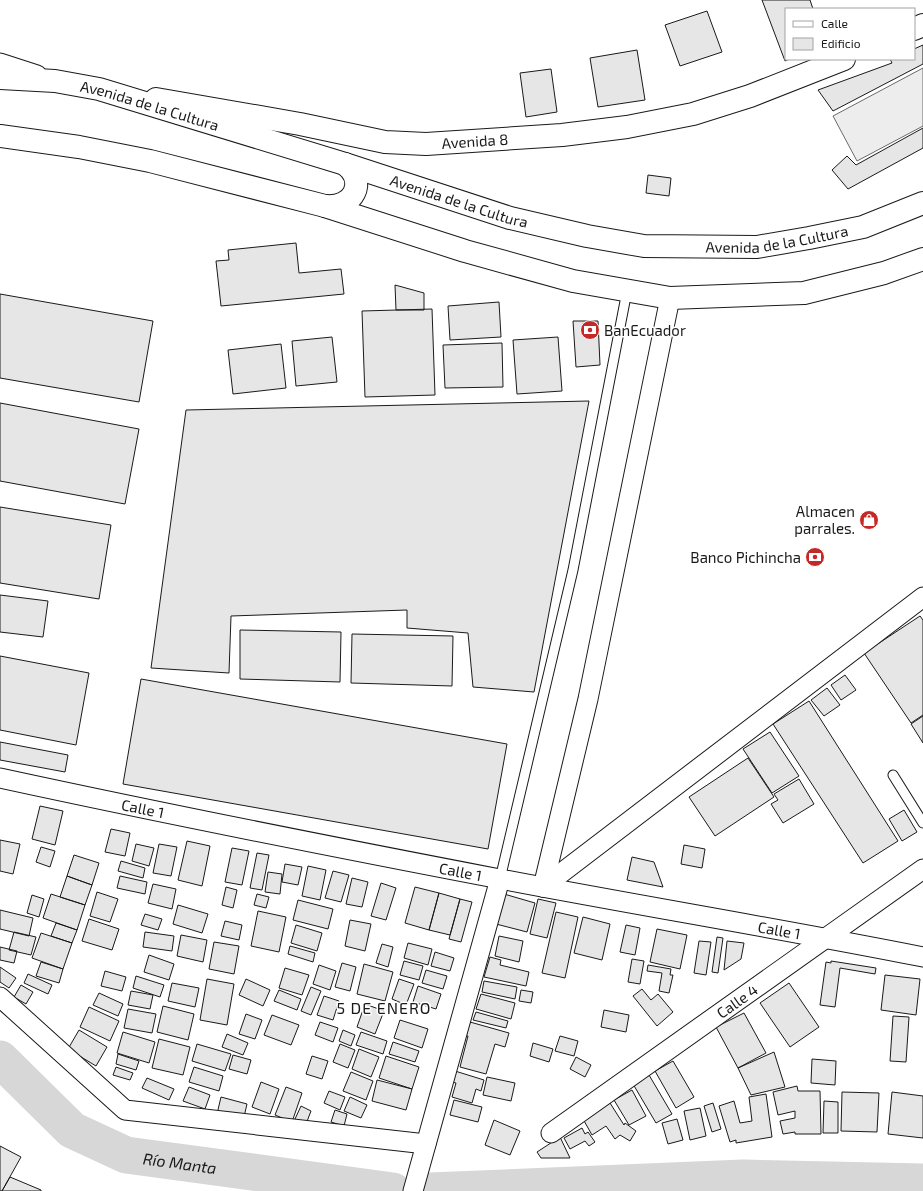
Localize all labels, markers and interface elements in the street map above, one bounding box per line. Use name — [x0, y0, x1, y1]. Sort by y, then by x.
legend — [785, 8, 915, 60]
text: Calle — [821, 16, 848, 30]
text: Edificio — [821, 36, 861, 50]
street label: Avenida de la Cultura — [79, 77, 221, 134]
street label: Avenida 8 — [441, 130, 509, 152]
street label: Avenida de la Cultura — [388, 170, 530, 231]
street label: Avenida de la Cultura — [705, 221, 850, 256]
bank icon: BanEcuador — [579, 319, 601, 341]
place label: BanEcuador — [604, 321, 686, 339]
place label: Almacen parrales. — [794, 502, 855, 537]
shop icon: Almacen parrales. — [858, 509, 880, 531]
bank icon: Banco Pichincha — [804, 546, 826, 568]
place label: Banco Pichincha — [690, 548, 801, 566]
street label: Calle 1 — [120, 795, 166, 821]
street label: Calle 1 — [438, 859, 484, 884]
street label: Calle 1 — [756, 917, 802, 943]
street label: Calle 4 — [713, 980, 761, 1022]
district label: 5 DE ENERO — [336, 998, 432, 1017]
water label: Río Manta — [142, 1148, 218, 1177]

